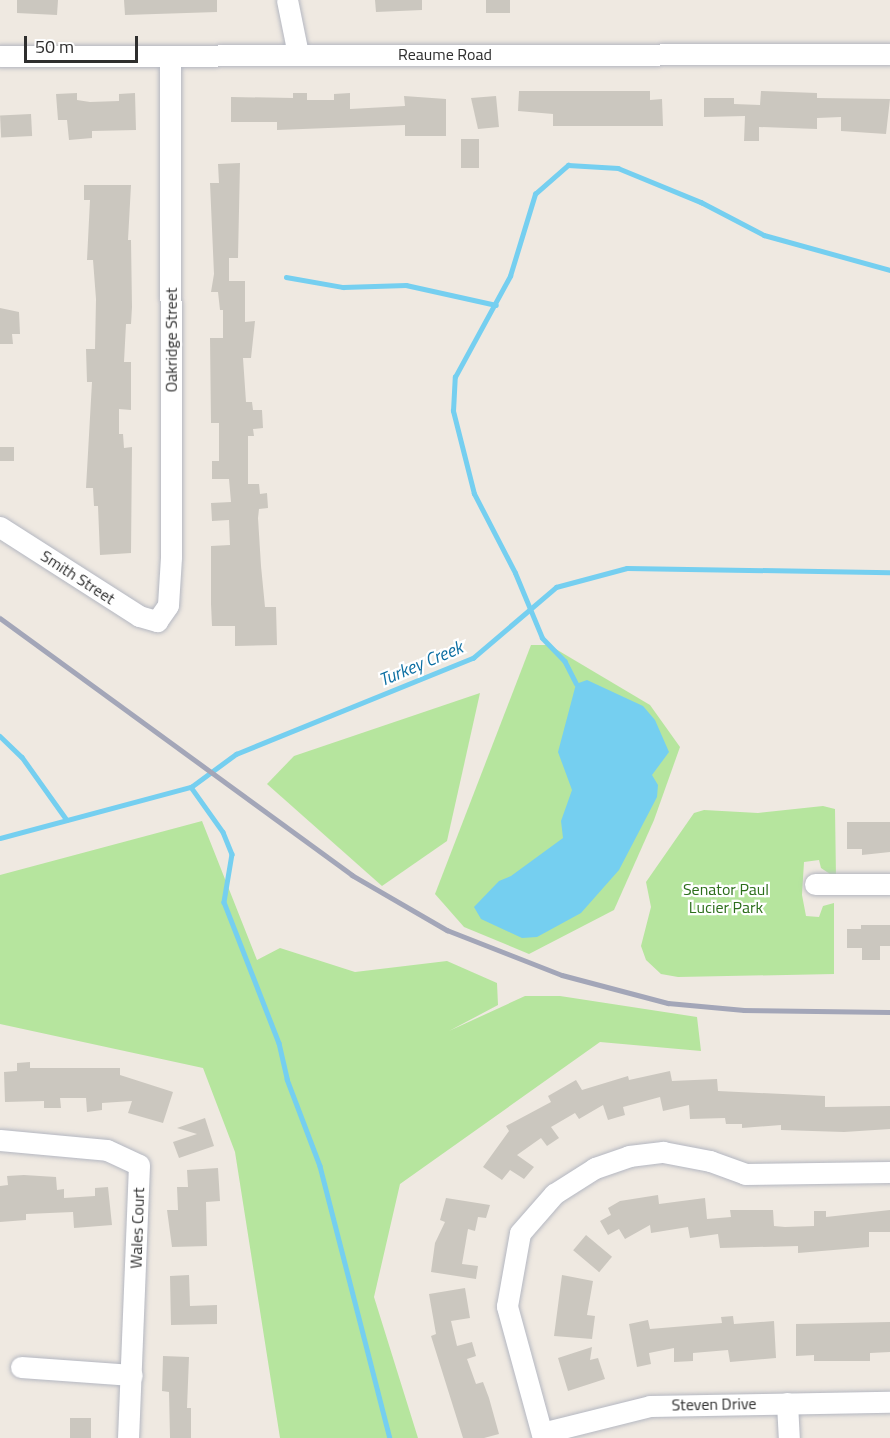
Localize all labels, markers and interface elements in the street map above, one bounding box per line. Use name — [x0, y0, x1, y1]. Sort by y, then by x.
scale bar — [27, 24, 141, 62]
text: 50 m — [35, 33, 74, 60]
street label: Reaume Road — [398, 44, 492, 64]
street label: Oakridge Street — [161, 288, 181, 392]
street label: Smith Street — [37, 546, 119, 608]
water label: Turkey Creek — [376, 637, 466, 691]
park label: Senator Paul Lucier Park — [683, 879, 769, 917]
street label: Wales Court — [126, 1187, 148, 1269]
street label: Steven Drive — [671, 1394, 757, 1414]

